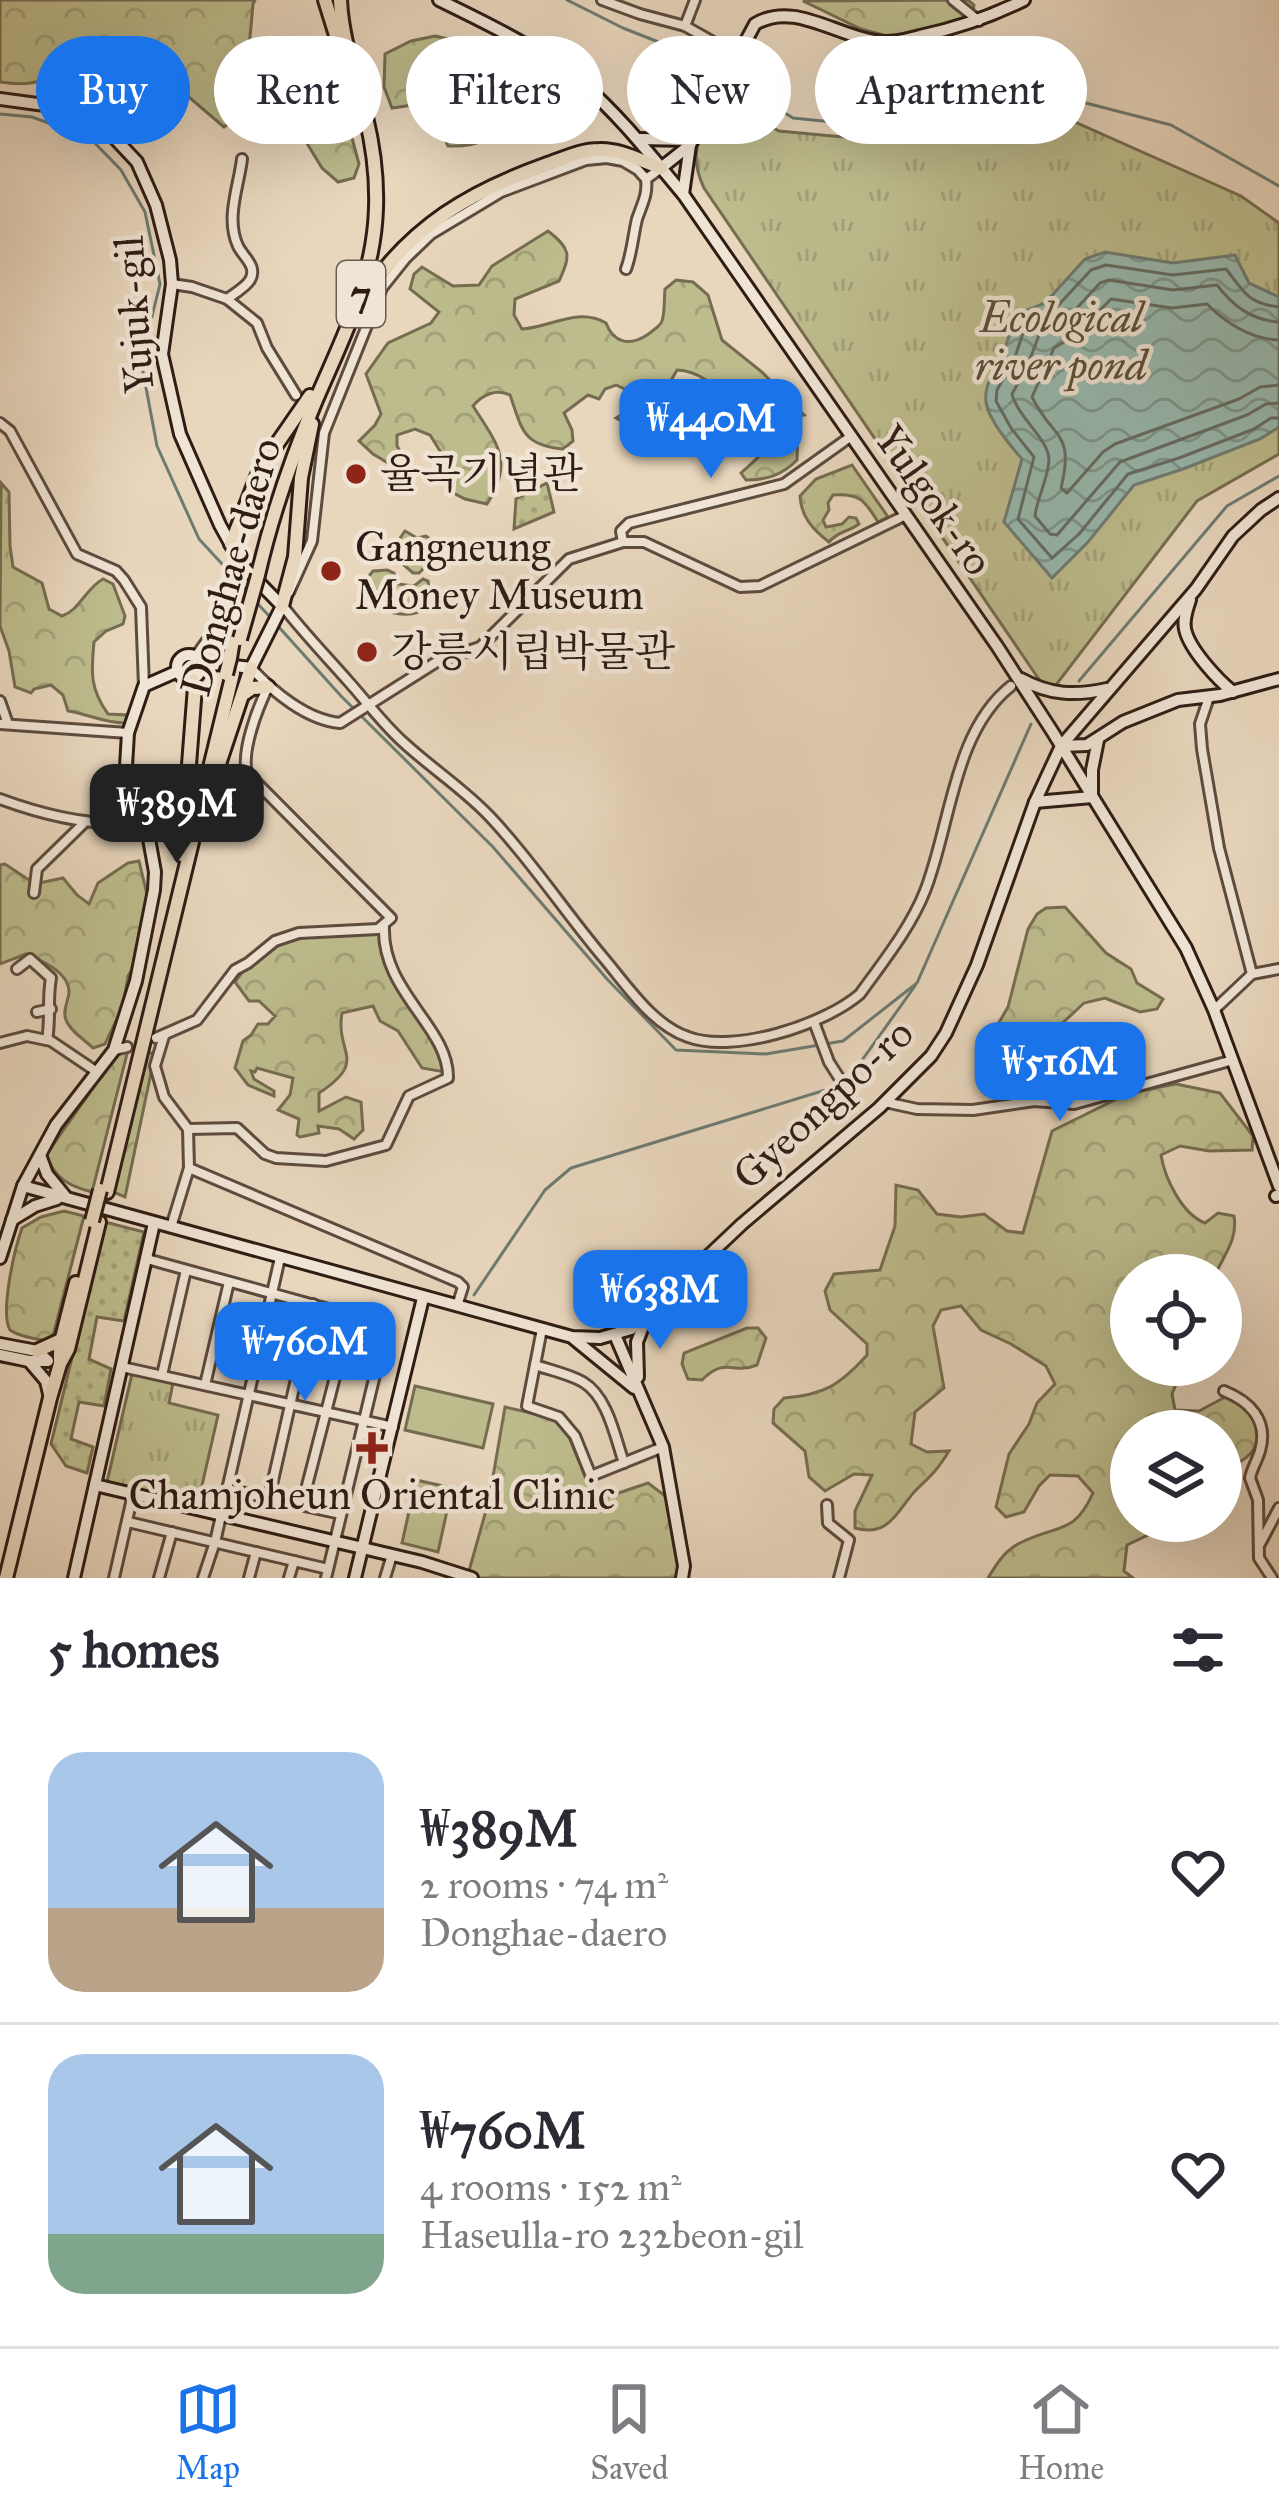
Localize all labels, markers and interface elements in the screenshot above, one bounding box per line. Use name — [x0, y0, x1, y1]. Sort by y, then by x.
chip: Buy — [36, 36, 190, 144]
chip: Rent — [214, 36, 382, 144]
chip: Filters — [406, 36, 603, 144]
chip: New — [627, 36, 791, 144]
chip: Apartment — [815, 36, 1087, 144]
street label: Yujuk-gil — [103, 234, 165, 396]
road number: 7 — [337, 261, 385, 327]
park label: Ecological river pond — [975, 292, 1150, 392]
pin: ₩440M — [627, 379, 795, 481]
text: ₩440M — [646, 394, 776, 442]
street label: Yulgok-ro — [863, 415, 1005, 585]
street label: Donghae-daero — [169, 432, 293, 702]
place label: 율곡기념관 — [380, 448, 583, 500]
marker: 율곡기념관 — [343, 461, 369, 487]
place label: Gangneung Money Museum — [355, 521, 644, 621]
marker: Gangneung Money Museum — [318, 558, 344, 584]
place label: 강릉시립박물관 — [391, 626, 675, 678]
marker: 강릉시립박물관 — [354, 639, 380, 665]
pin: ₩389M — [93, 764, 261, 866]
text: ₩389M — [117, 779, 237, 827]
street label: Gyeongpo-ro — [722, 1007, 924, 1201]
pin: ₩516M — [976, 1022, 1144, 1124]
text: ₩516M — [1002, 1037, 1118, 1085]
pin: ₩638M — [576, 1250, 744, 1352]
map controls — [1110, 1254, 1242, 1542]
button: locate — [1110, 1254, 1242, 1386]
text: ₩638M — [600, 1265, 720, 1313]
pin: ₩760M — [221, 1302, 389, 1404]
text: ₩760M — [242, 1317, 368, 1365]
button: layers — [1110, 1410, 1242, 1542]
marker: Chamjoheun Oriental Clinic — [356, 1432, 388, 1464]
place label: Chamjoheun Oriental Clinic — [129, 1469, 615, 1521]
icon: filters — [1165, 1617, 1231, 1683]
text: 5 homes — [48, 1619, 219, 1681]
text: ₩389M — [420, 1798, 578, 1860]
icon: home — [144, 1800, 288, 1944]
icon: heart — [1165, 1839, 1231, 1905]
text: 2 rooms · 74 m² — [420, 1861, 668, 1909]
text: Donghae-daero — [420, 1909, 667, 1957]
text: ₩760M — [420, 2100, 585, 2162]
icon: home — [144, 2102, 288, 2246]
icon: heart — [1165, 2141, 1231, 2207]
text: 4 rooms · 152 m² — [420, 2163, 682, 2211]
text: Haseulla-ro 232beon-gil — [420, 2211, 804, 2259]
tab: Map — [175, 2376, 241, 2488]
tab: Saved — [590, 2376, 669, 2488]
tab: Home — [1018, 2376, 1104, 2488]

